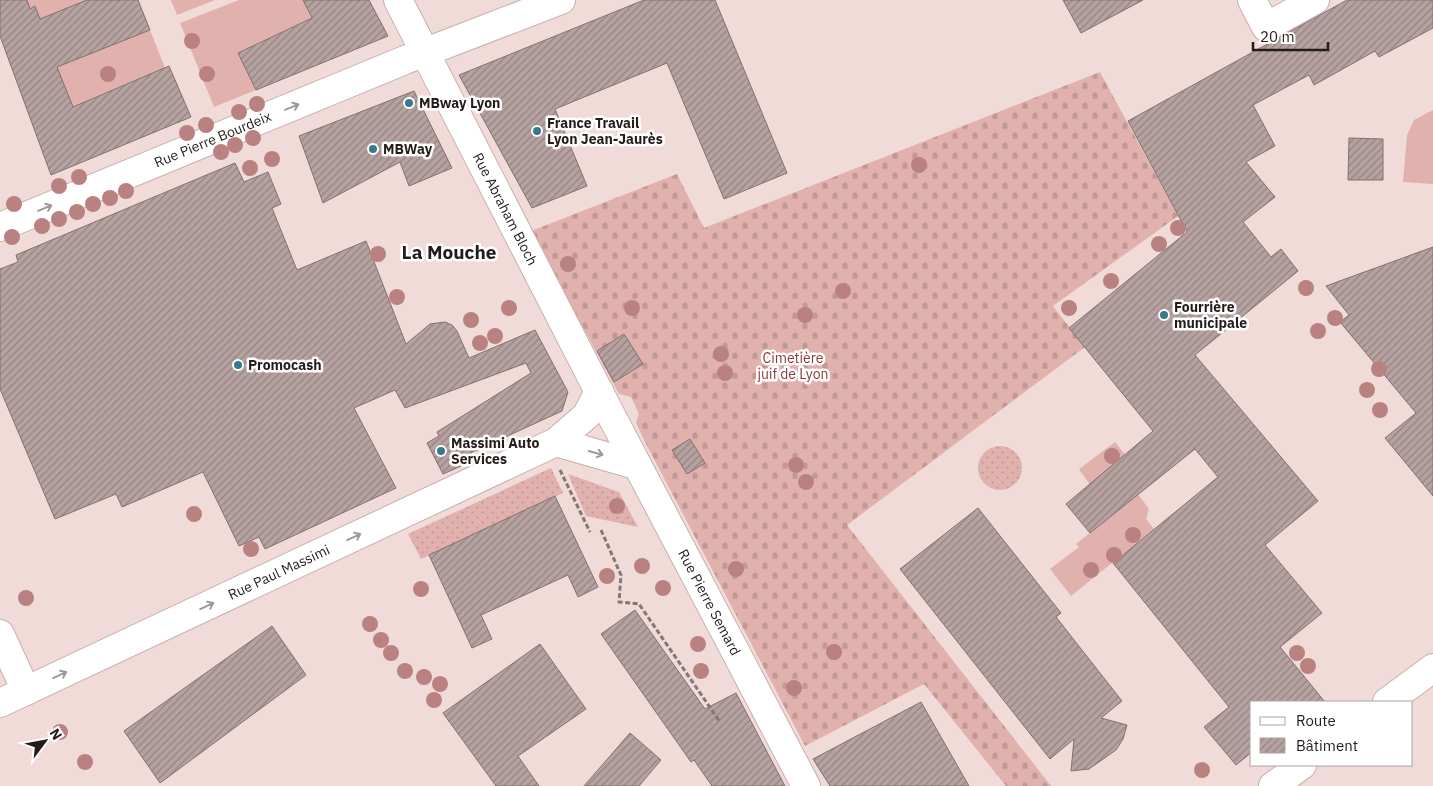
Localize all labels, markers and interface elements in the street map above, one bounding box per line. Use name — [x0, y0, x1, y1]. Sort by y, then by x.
scale bar — [1253, 20, 1328, 52]
text: 20 m — [1260, 27, 1295, 46]
place label: MBway Lyon — [419, 94, 500, 112]
marker: MBway Lyon — [403, 97, 415, 109]
one-way arrow — [284, 101, 299, 111]
street label: Rue Pierre Bourdeix — [151, 107, 274, 172]
place label: France Travail Lyon Jean-Jaurès — [547, 114, 663, 148]
marker: France Travail Lyon Jean-Jaurès — [531, 125, 543, 137]
place label: MBWay — [383, 140, 433, 158]
marker: MBWay — [367, 143, 379, 155]
street label: Rue Abraham Bloch — [469, 150, 542, 269]
one-way arrow — [37, 203, 52, 213]
district label: La Mouche — [402, 240, 496, 264]
place label: Fourrière municipale — [1174, 298, 1247, 332]
marker: Fourrière municipale — [1158, 309, 1170, 321]
park label: Cimetière juif de Lyon — [757, 349, 829, 383]
place label: Promocash — [248, 356, 322, 374]
marker: Promocash — [232, 359, 244, 371]
place label: Massimi Auto Services — [451, 434, 540, 468]
marker: Massimi Auto Services — [435, 445, 447, 457]
one-way arrow — [588, 449, 604, 459]
one-way arrow — [346, 531, 361, 541]
street label: Rue Paul Massimi — [225, 540, 333, 604]
street label: Rue Pierre Semard — [674, 546, 745, 658]
one-way arrow — [199, 600, 214, 610]
one-way arrow — [52, 669, 67, 679]
legend — [1250, 701, 1413, 766]
text: Route — [1296, 711, 1336, 730]
north arrow — [20, 716, 70, 766]
text: N — [46, 725, 66, 743]
text: Bâtiment — [1296, 736, 1358, 755]

